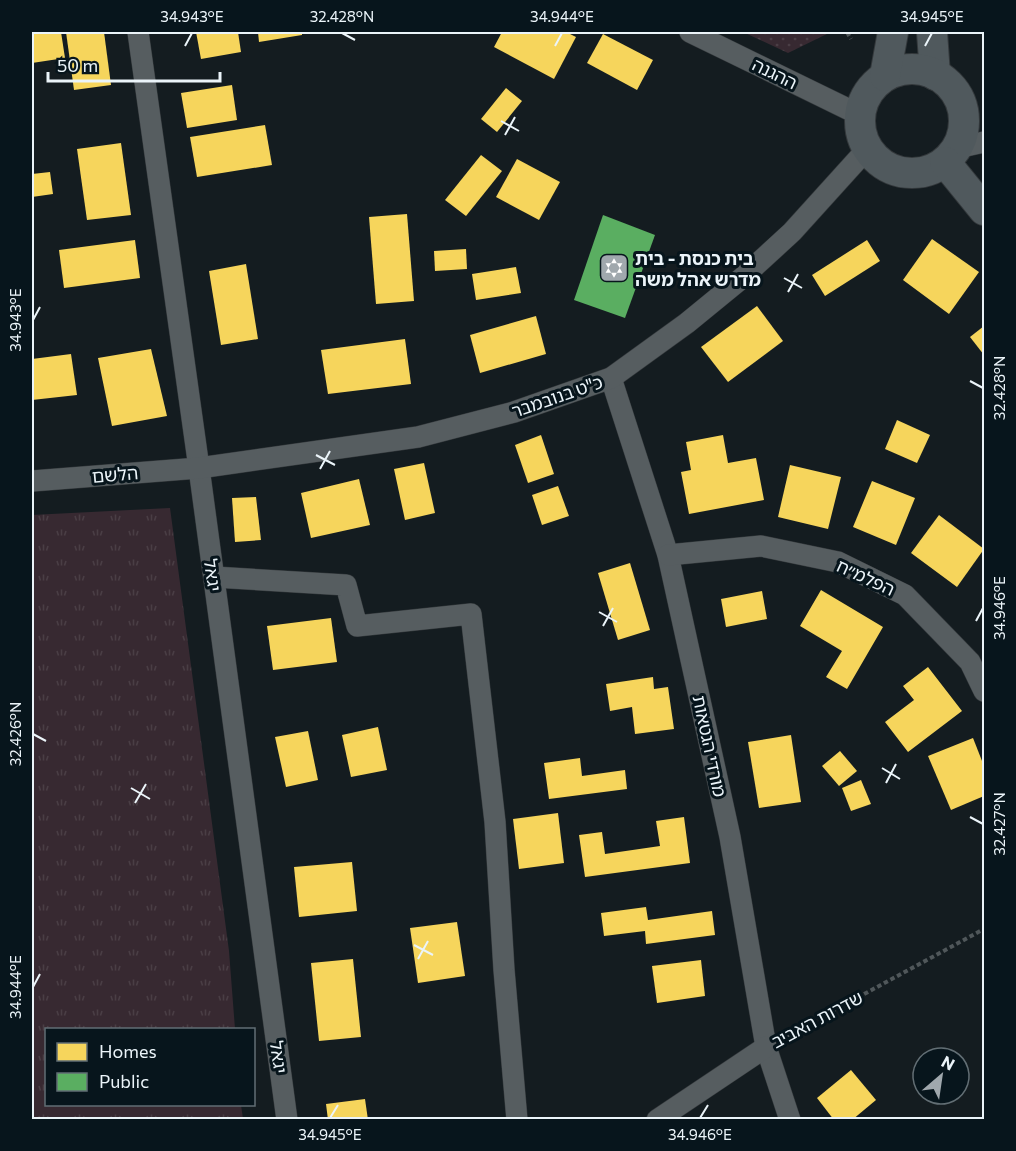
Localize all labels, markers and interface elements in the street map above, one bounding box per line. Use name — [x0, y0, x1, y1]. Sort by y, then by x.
text: 34.943°E — [160, 7, 224, 25]
text: 32.428°N — [310, 7, 374, 25]
text: 34.944°E — [530, 7, 594, 25]
text: 34.945°E — [900, 7, 964, 25]
scale bar — [48, 45, 220, 83]
street label: ההגנה — [749, 53, 801, 93]
text: 50 m — [57, 54, 98, 76]
place label: בית כנסת - בית מדרש אהל משה — [635, 247, 761, 290]
synagogue icon: בית כנסת - בית מדרש אהל משה — [598, 252, 630, 284]
text: 34.943°E — [6, 288, 24, 352]
text: 32.428°N — [990, 356, 1008, 420]
street label: כ"ט בנובמבר — [509, 370, 605, 422]
street label: הלשם — [91, 461, 139, 487]
street label: הפלמ״ח — [833, 554, 899, 600]
street label: יגאל — [200, 557, 226, 593]
text: 34.946°E — [990, 576, 1008, 640]
street label: מורדי הגטאות — [689, 693, 732, 799]
text: 32.426°N — [6, 702, 24, 766]
text: 32.427°N — [990, 792, 1008, 856]
text: 34.944°E — [6, 955, 24, 1019]
street label: שדרות האביב — [768, 986, 866, 1052]
legend — [45, 1028, 255, 1106]
street label: יגאל — [266, 1039, 292, 1075]
text: Homes — [99, 1040, 157, 1062]
north arrow — [911, 1046, 971, 1106]
text: N — [939, 1051, 958, 1074]
text: Public — [99, 1070, 149, 1092]
text: 34.945°E — [298, 1125, 362, 1143]
text: 34.946°E — [668, 1125, 732, 1143]

